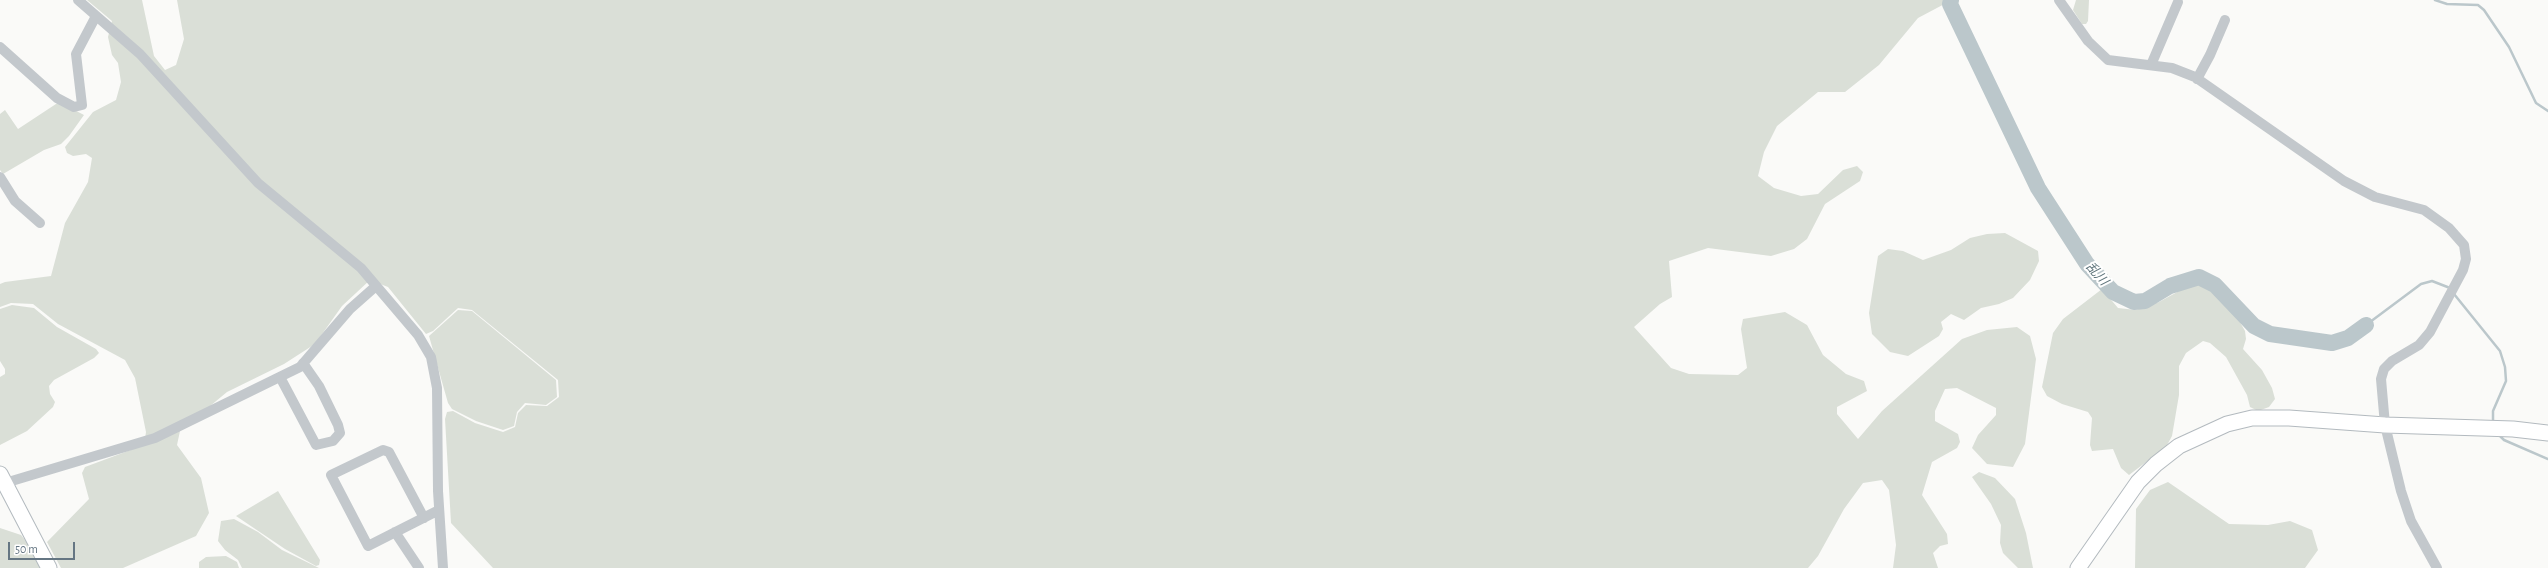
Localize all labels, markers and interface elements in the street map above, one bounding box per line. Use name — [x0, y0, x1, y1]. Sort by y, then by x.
water label: 乱川 — [2083, 259, 2111, 289]
scale bar — [10, 534, 77, 560]
text: 50 m — [15, 543, 38, 555]

